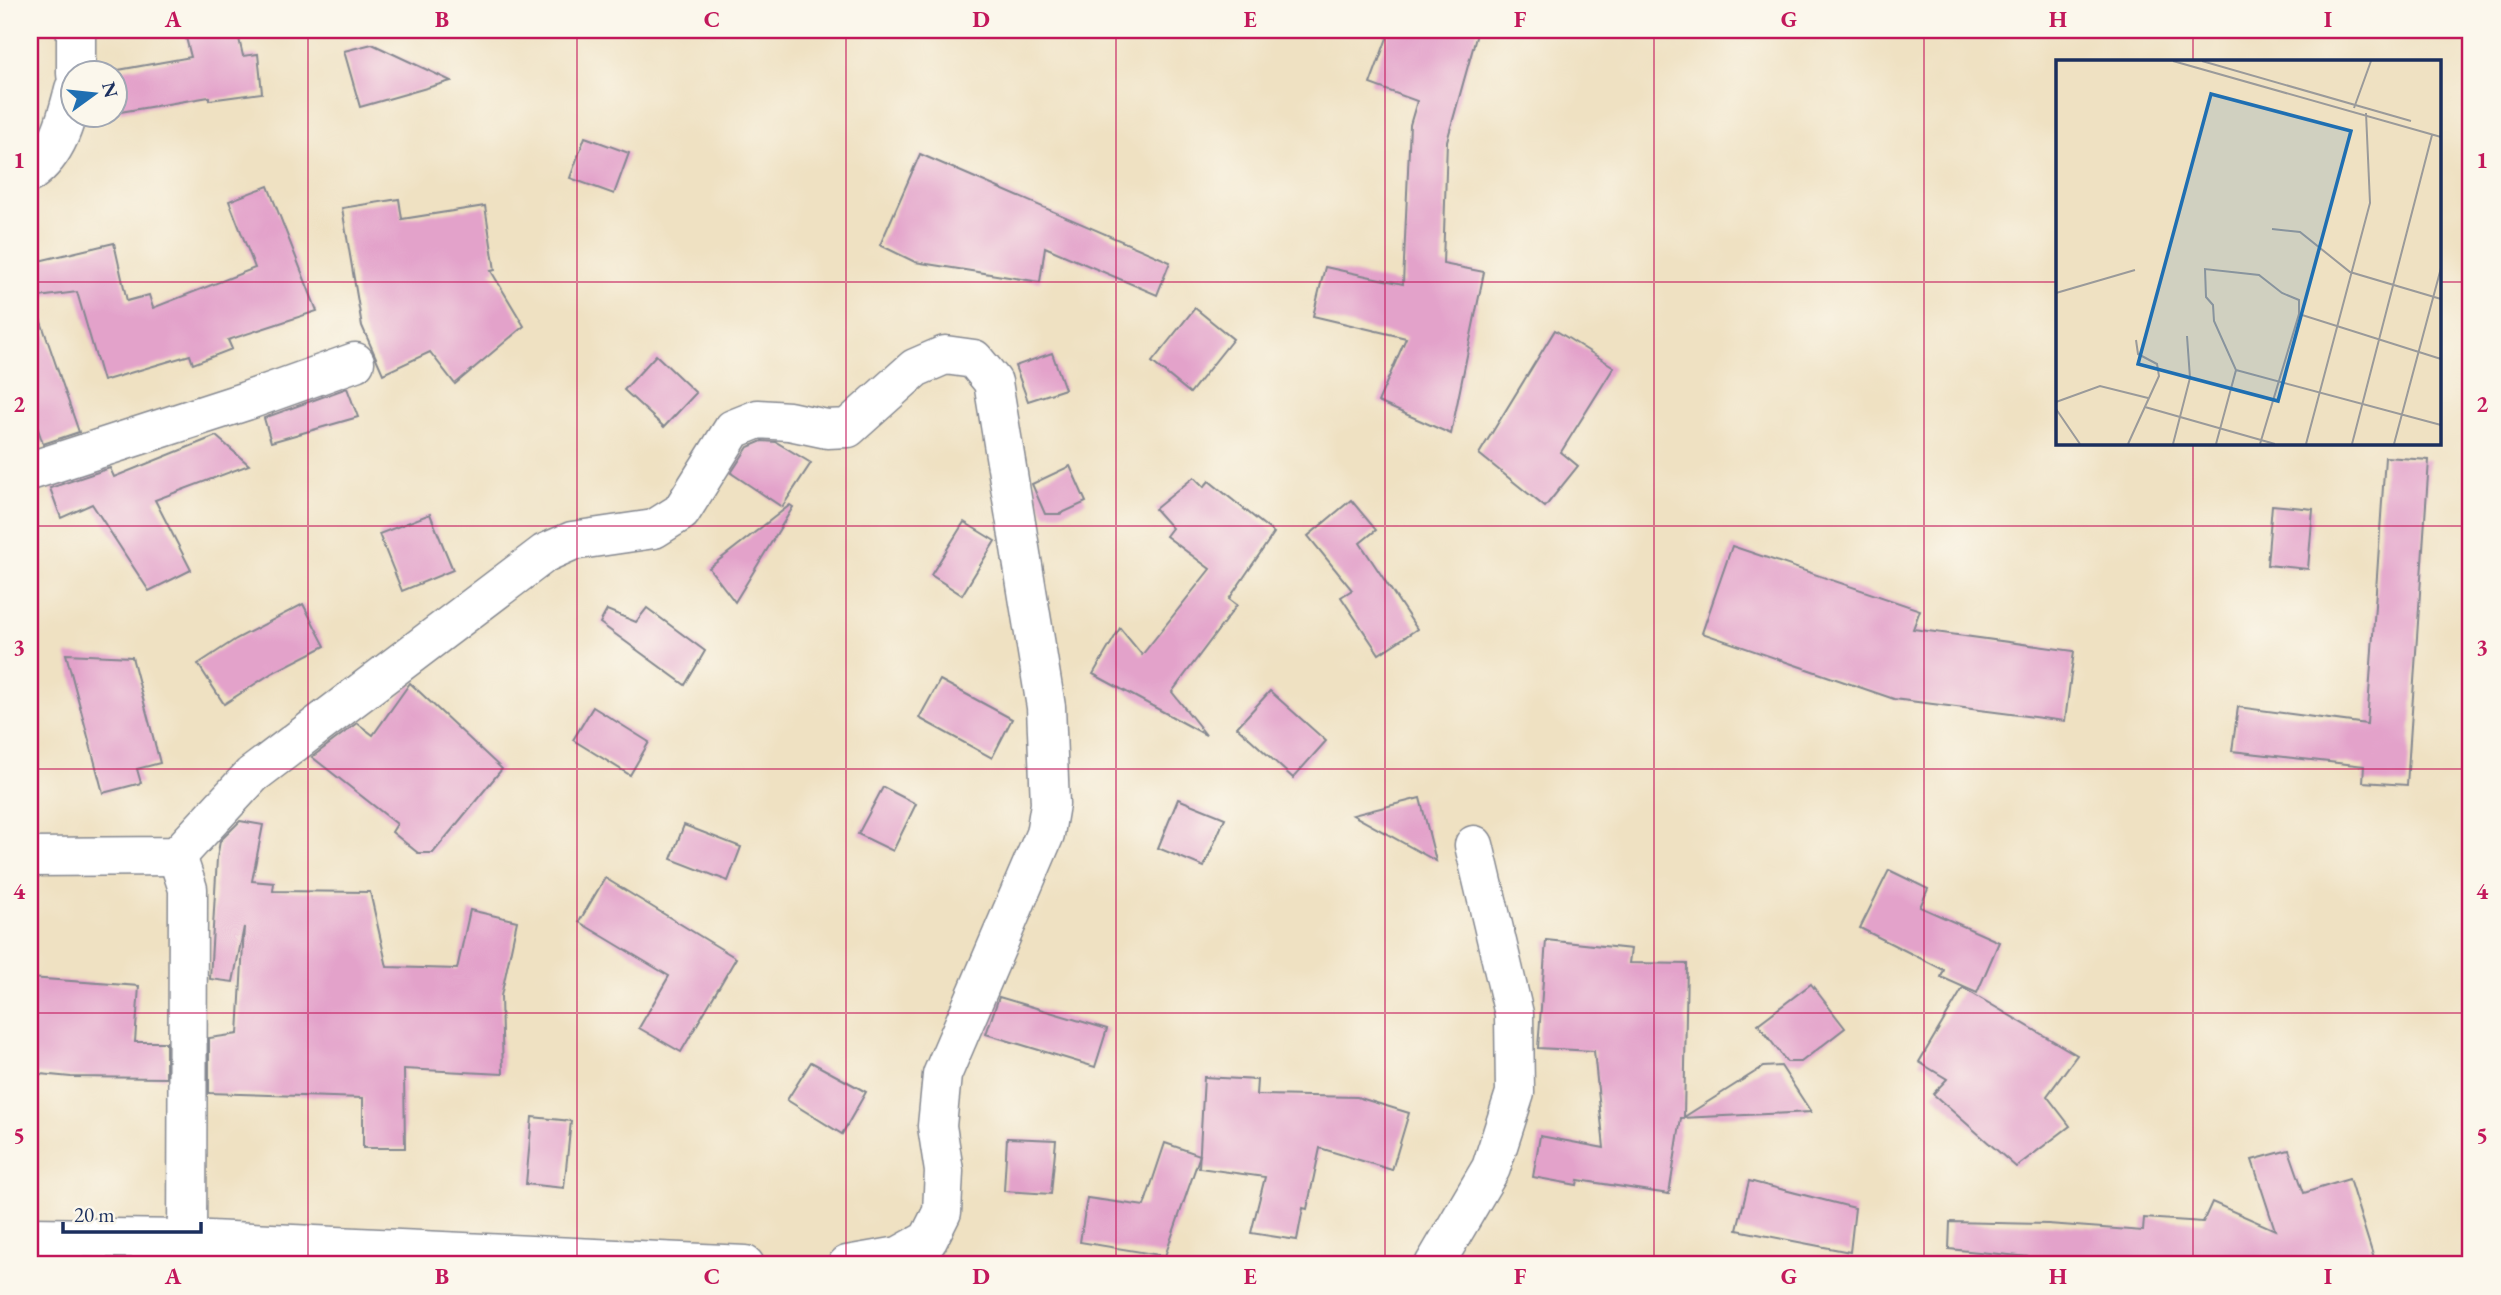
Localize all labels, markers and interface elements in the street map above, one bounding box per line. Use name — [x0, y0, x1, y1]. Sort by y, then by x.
text: A — [164, 4, 182, 34]
text: B — [435, 4, 449, 34]
text: C — [704, 4, 720, 34]
text: D — [972, 4, 990, 34]
text: E — [1243, 4, 1257, 34]
text: F — [1514, 4, 1527, 34]
text: G — [1781, 4, 1797, 34]
text: H — [2049, 4, 2067, 34]
text: I — [2324, 4, 2332, 34]
north arrow — [60, 60, 130, 130]
inset map — [2056, 60, 2442, 444]
text: N — [96, 79, 124, 101]
text: 1 — [13, 145, 25, 175]
text: 1 — [2476, 145, 2488, 175]
text: 2 — [13, 389, 25, 419]
text: 2 — [2476, 389, 2488, 419]
text: 3 — [13, 632, 25, 662]
text: 3 — [2476, 632, 2488, 662]
text: 4 — [13, 876, 26, 906]
text: 4 — [2476, 876, 2489, 906]
text: 5 — [13, 1120, 25, 1150]
text: 5 — [2476, 1120, 2488, 1150]
scale bar — [63, 1190, 201, 1234]
text: 20 m — [74, 1201, 115, 1228]
text: A — [164, 1261, 182, 1291]
text: B — [435, 1261, 449, 1291]
text: C — [704, 1261, 720, 1291]
text: D — [972, 1261, 990, 1291]
text: E — [1243, 1261, 1257, 1291]
text: F — [1514, 1261, 1527, 1291]
text: G — [1781, 1261, 1797, 1291]
text: H — [2049, 1261, 2067, 1291]
text: I — [2324, 1261, 2332, 1291]

